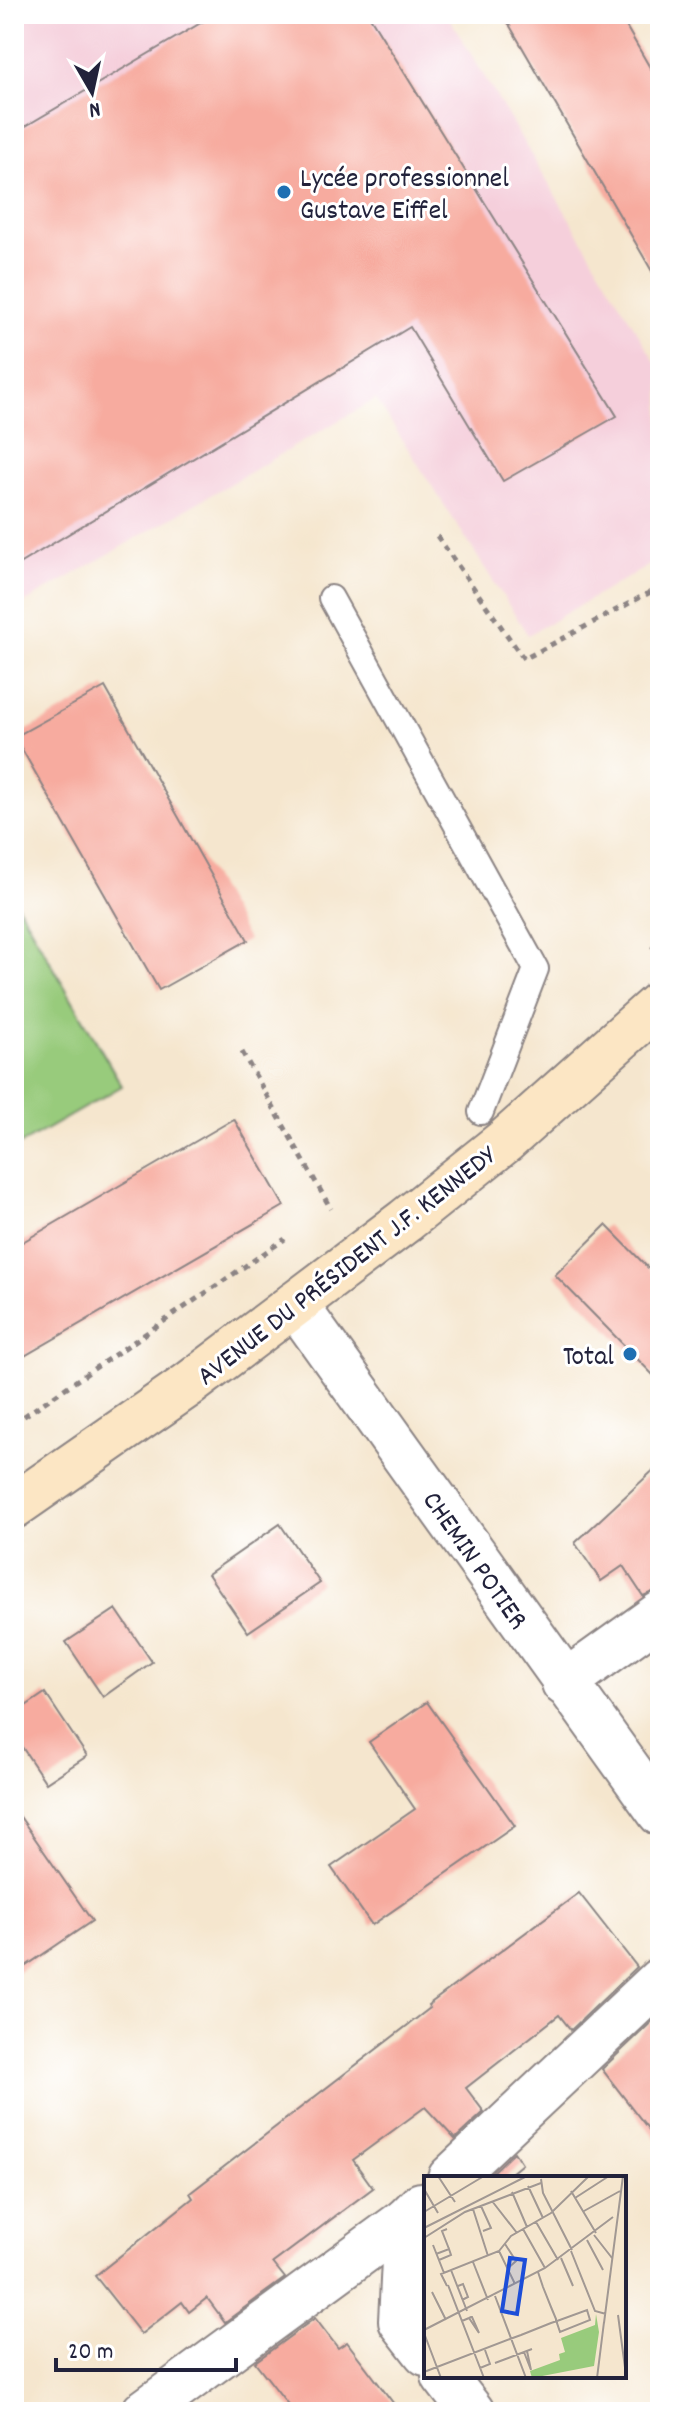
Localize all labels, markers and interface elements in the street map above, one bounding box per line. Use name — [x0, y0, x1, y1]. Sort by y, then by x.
north arrow — [52, 52, 132, 132]
text: N — [87, 92, 102, 124]
place label: Lycée professionnel Gustave Eiffel — [300, 161, 509, 233]
marker: Lycée professionnel Gustave Eiffel — [275, 183, 293, 201]
street label: AVENUE DU PRÉSIDENT J.F. KENNEDY — [190, 1138, 507, 1398]
place label: Total — [563, 1339, 614, 1379]
marker: Total — [621, 1345, 639, 1363]
street label: CHEMIN POTIER — [410, 1484, 536, 1639]
inset map — [424, 2176, 626, 2378]
scale bar — [56, 2322, 236, 2372]
text: 20 m — [68, 2336, 114, 2370]

